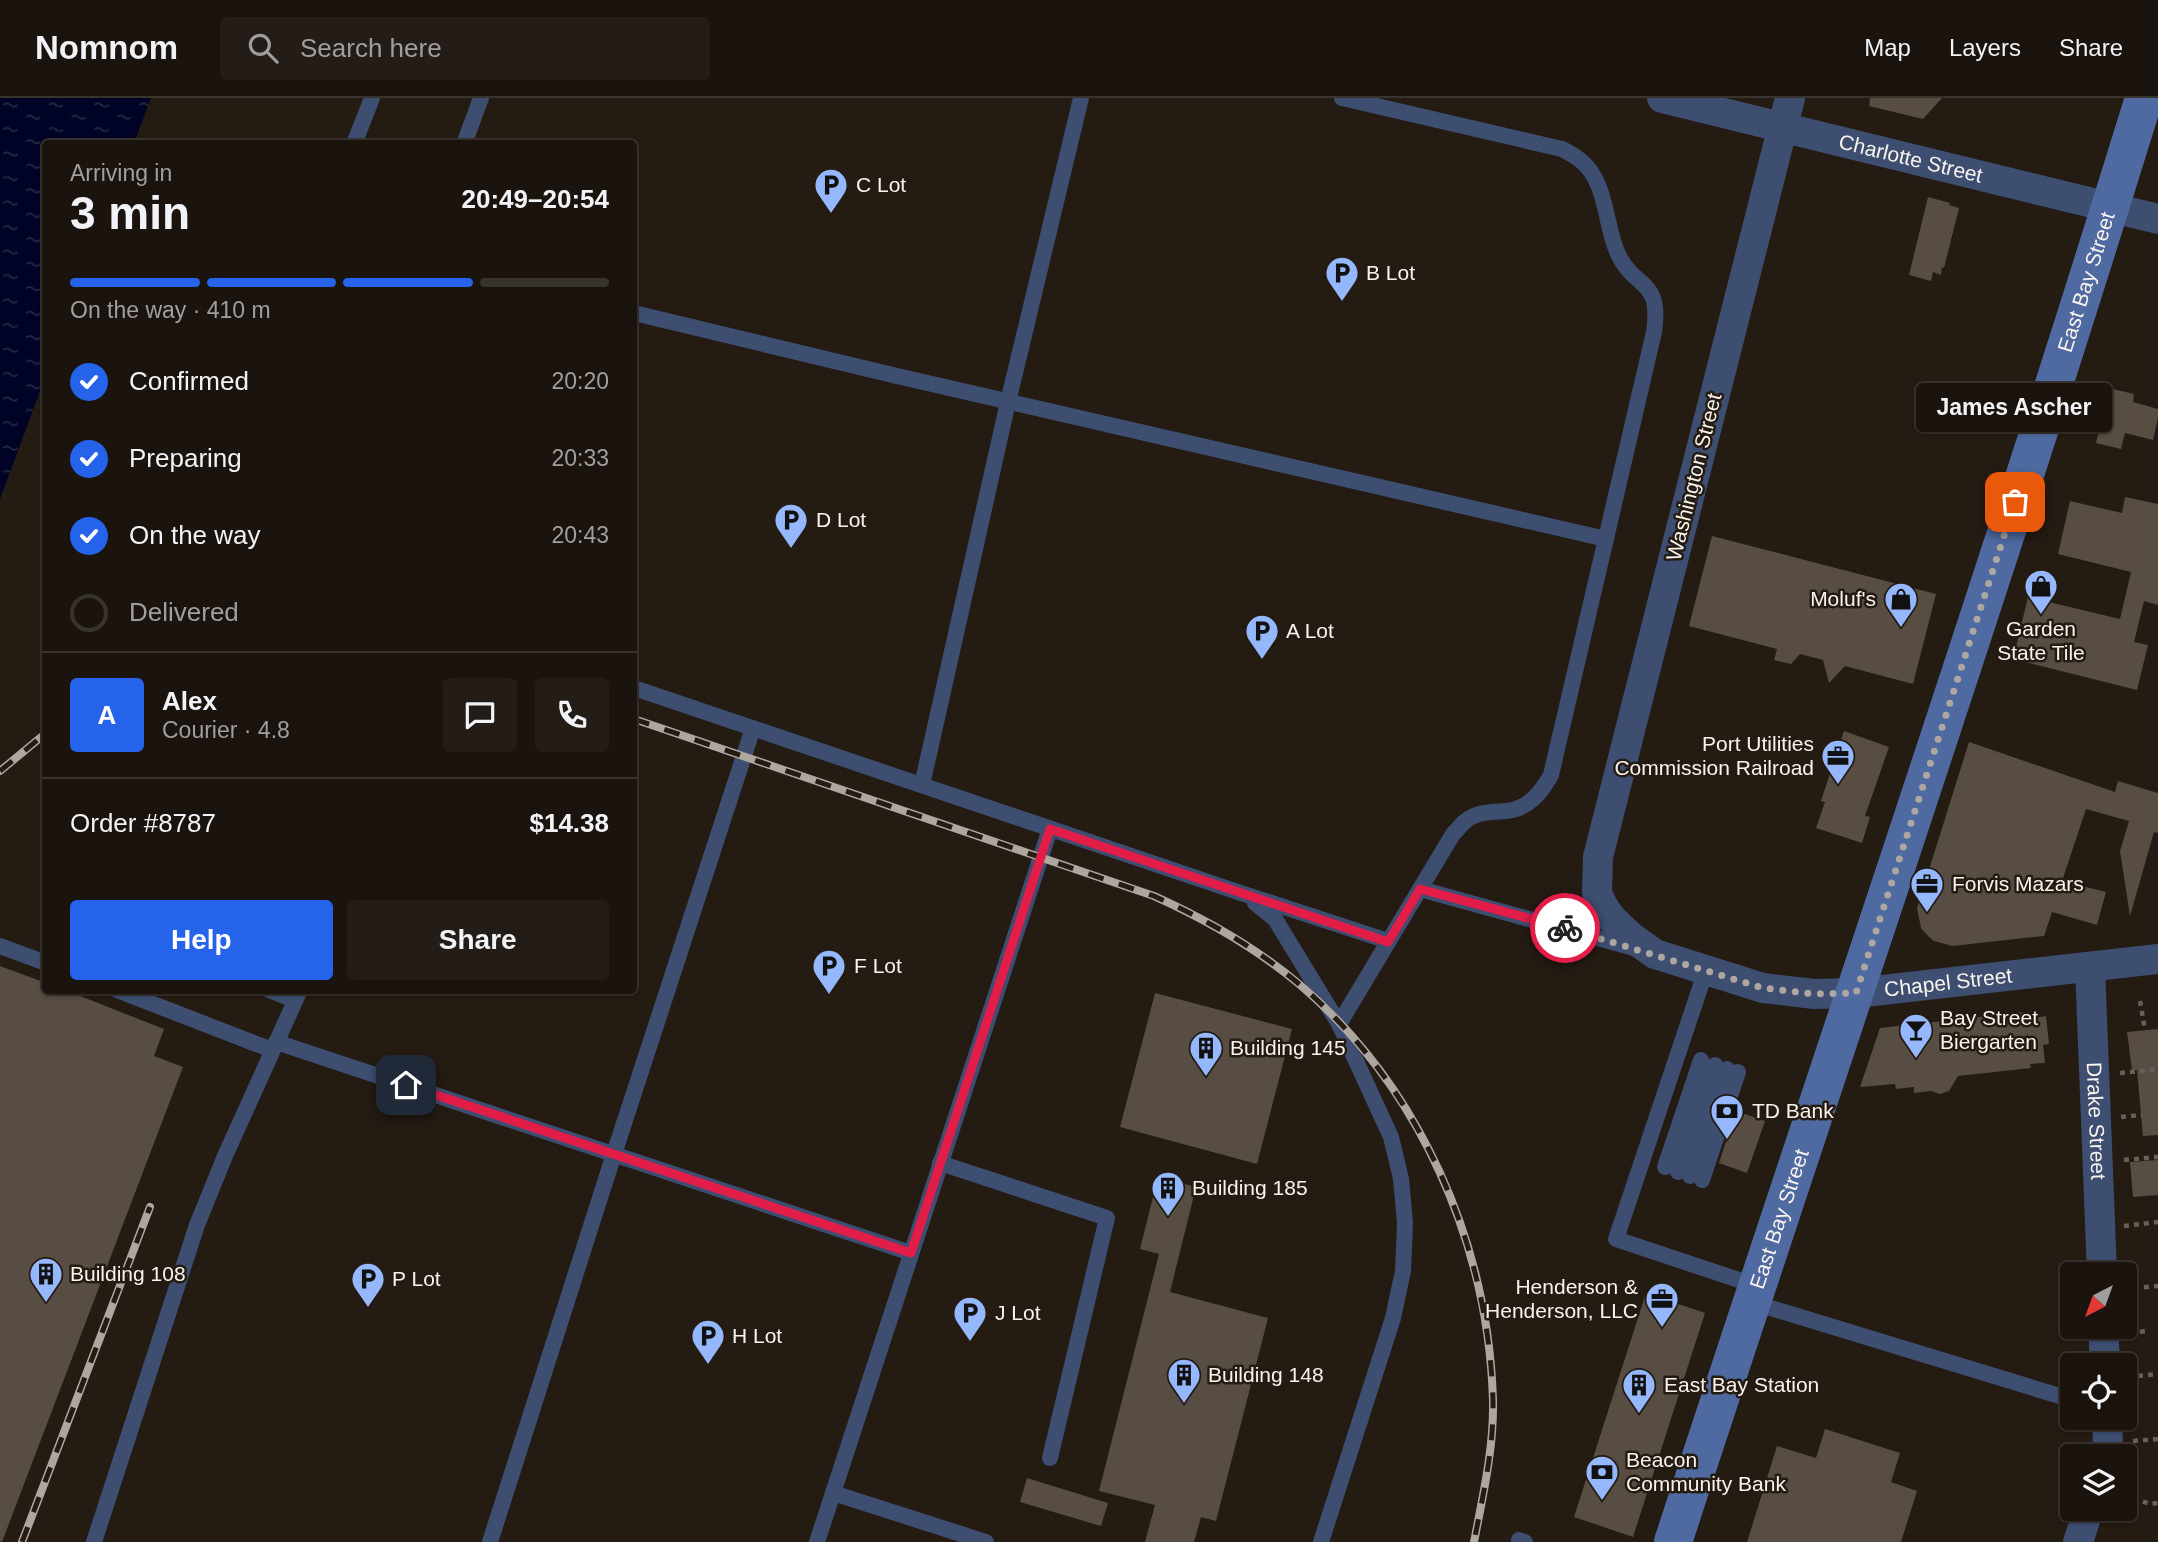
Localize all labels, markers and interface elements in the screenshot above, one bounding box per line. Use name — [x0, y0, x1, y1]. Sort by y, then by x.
search box — [220, 17, 710, 80]
text: Nomnom — [35, 29, 178, 66]
icon: search — [244, 29, 282, 67]
text: Search here — [300, 33, 442, 63]
text: Map — [1864, 34, 1911, 61]
text: Layers — [1949, 34, 2021, 61]
text: Share — [2059, 34, 2123, 61]
street label: Charlotte Street — [1837, 130, 1985, 187]
text: Arriving in — [70, 160, 172, 186]
parking icon: C Lot — [812, 166, 850, 215]
place label: C Lot — [856, 173, 906, 196]
text: 20:49–20:54 — [462, 184, 609, 214]
text: 3 min — [70, 187, 190, 239]
street label: East Bay Street — [2053, 209, 2119, 355]
parking icon: B Lot — [1323, 254, 1361, 303]
place label: B Lot — [1366, 261, 1415, 284]
text: On the way · 410 m — [70, 297, 271, 323]
icon: check — [70, 363, 108, 401]
text: Confirmed — [129, 366, 249, 396]
text: 20:20 — [551, 368, 609, 394]
callout: James Ascher — [1917, 383, 2113, 432]
street label: Washington Street — [1662, 391, 1726, 563]
text: James Ascher — [1936, 394, 2092, 420]
icon: check — [70, 440, 108, 478]
text: Preparing — [129, 443, 242, 473]
text: 20:33 — [551, 445, 609, 471]
pin — [1985, 472, 2045, 532]
icon: bag — [1996, 483, 2034, 521]
parking icon: D Lot — [772, 501, 810, 550]
place label: D Lot — [816, 508, 866, 531]
icon: check — [70, 517, 108, 555]
text: On the way — [129, 520, 261, 550]
text: 20:43 — [551, 522, 609, 548]
shop icon: Garden State Tile — [2022, 567, 2060, 616]
shop icon: Moluf's — [1882, 580, 1920, 629]
place label: Moluf's — [1810, 587, 1876, 610]
text: Delivered — [129, 597, 239, 627]
parking icon: A Lot — [1243, 612, 1281, 661]
place label: Garden State Tile — [1997, 617, 2085, 664]
place label: A Lot — [1286, 619, 1334, 642]
button: chat — [443, 678, 517, 752]
button: phone — [535, 678, 609, 752]
text: Alex — [162, 686, 217, 716]
text: A — [98, 700, 116, 730]
text: Courier · 4.8 — [162, 717, 290, 743]
place label: Port Utilities Commission Railroad — [1614, 732, 1814, 779]
office icon: Port Utilities Commission Railroad — [1819, 737, 1857, 786]
text: Order #8787 — [70, 808, 216, 838]
text: $14.38 — [529, 808, 609, 838]
office icon: Forvis Mazars — [1908, 865, 1946, 914]
place label: Forvis Mazars — [1952, 872, 2084, 895]
courier — [1530, 893, 1600, 963]
button: Help — [70, 900, 333, 980]
button: Share — [347, 900, 609, 980]
icon: bike — [1546, 909, 1584, 947]
parking icon: F Lot — [810, 947, 848, 996]
place label: F Lot — [854, 954, 902, 977]
street label: Chapel Street — [1883, 963, 2013, 1001]
place label: Bay Street Biergarten — [1940, 1006, 2038, 1053]
bar icon: Bay Street Biergarten — [1897, 1011, 1935, 1060]
building icon: Building 145 — [1187, 1029, 1225, 1078]
place label: Building 145 — [1230, 1036, 1346, 1059]
pin — [376, 1055, 436, 1115]
street label: Drake Street — [2083, 1061, 2110, 1180]
icon: home — [387, 1066, 425, 1104]
bank icon: TD Bank — [1708, 1092, 1746, 1141]
place label: TD Bank — [1752, 1099, 1834, 1122]
street label: East Bay Street — [1745, 1146, 1813, 1292]
building icon: Building 185 — [1149, 1169, 1187, 1218]
place label: Building 185 — [1192, 1176, 1308, 1199]
building icon: Building 108 — [27, 1255, 65, 1304]
parking icon: P Lot — [349, 1260, 387, 1309]
place label: Building 108 — [70, 1262, 186, 1285]
north arrow — [2060, 1262, 2137, 1339]
map controls — [2060, 1262, 2137, 1521]
place label: P Lot — [392, 1267, 441, 1290]
place label: Henderson & Henderson, LLC — [1485, 1275, 1638, 1322]
office icon: Henderson & Henderson, LLC — [1643, 1280, 1681, 1329]
parking icon: J Lot — [951, 1294, 989, 1343]
place label: J Lot — [995, 1301, 1041, 1324]
parking icon: H Lot — [689, 1317, 727, 1366]
place label: H Lot — [732, 1324, 782, 1347]
button: locate — [2060, 1353, 2137, 1430]
building icon: Building 148 — [1165, 1356, 1203, 1405]
place label: Building 148 — [1208, 1363, 1324, 1386]
building icon: East Bay Station — [1620, 1366, 1658, 1415]
place label: East Bay Station — [1664, 1373, 1819, 1396]
button: layers — [2060, 1444, 2137, 1521]
place label: Beacon Community Bank — [1626, 1448, 1786, 1495]
bank icon: Beacon Community Bank — [1583, 1453, 1621, 1502]

